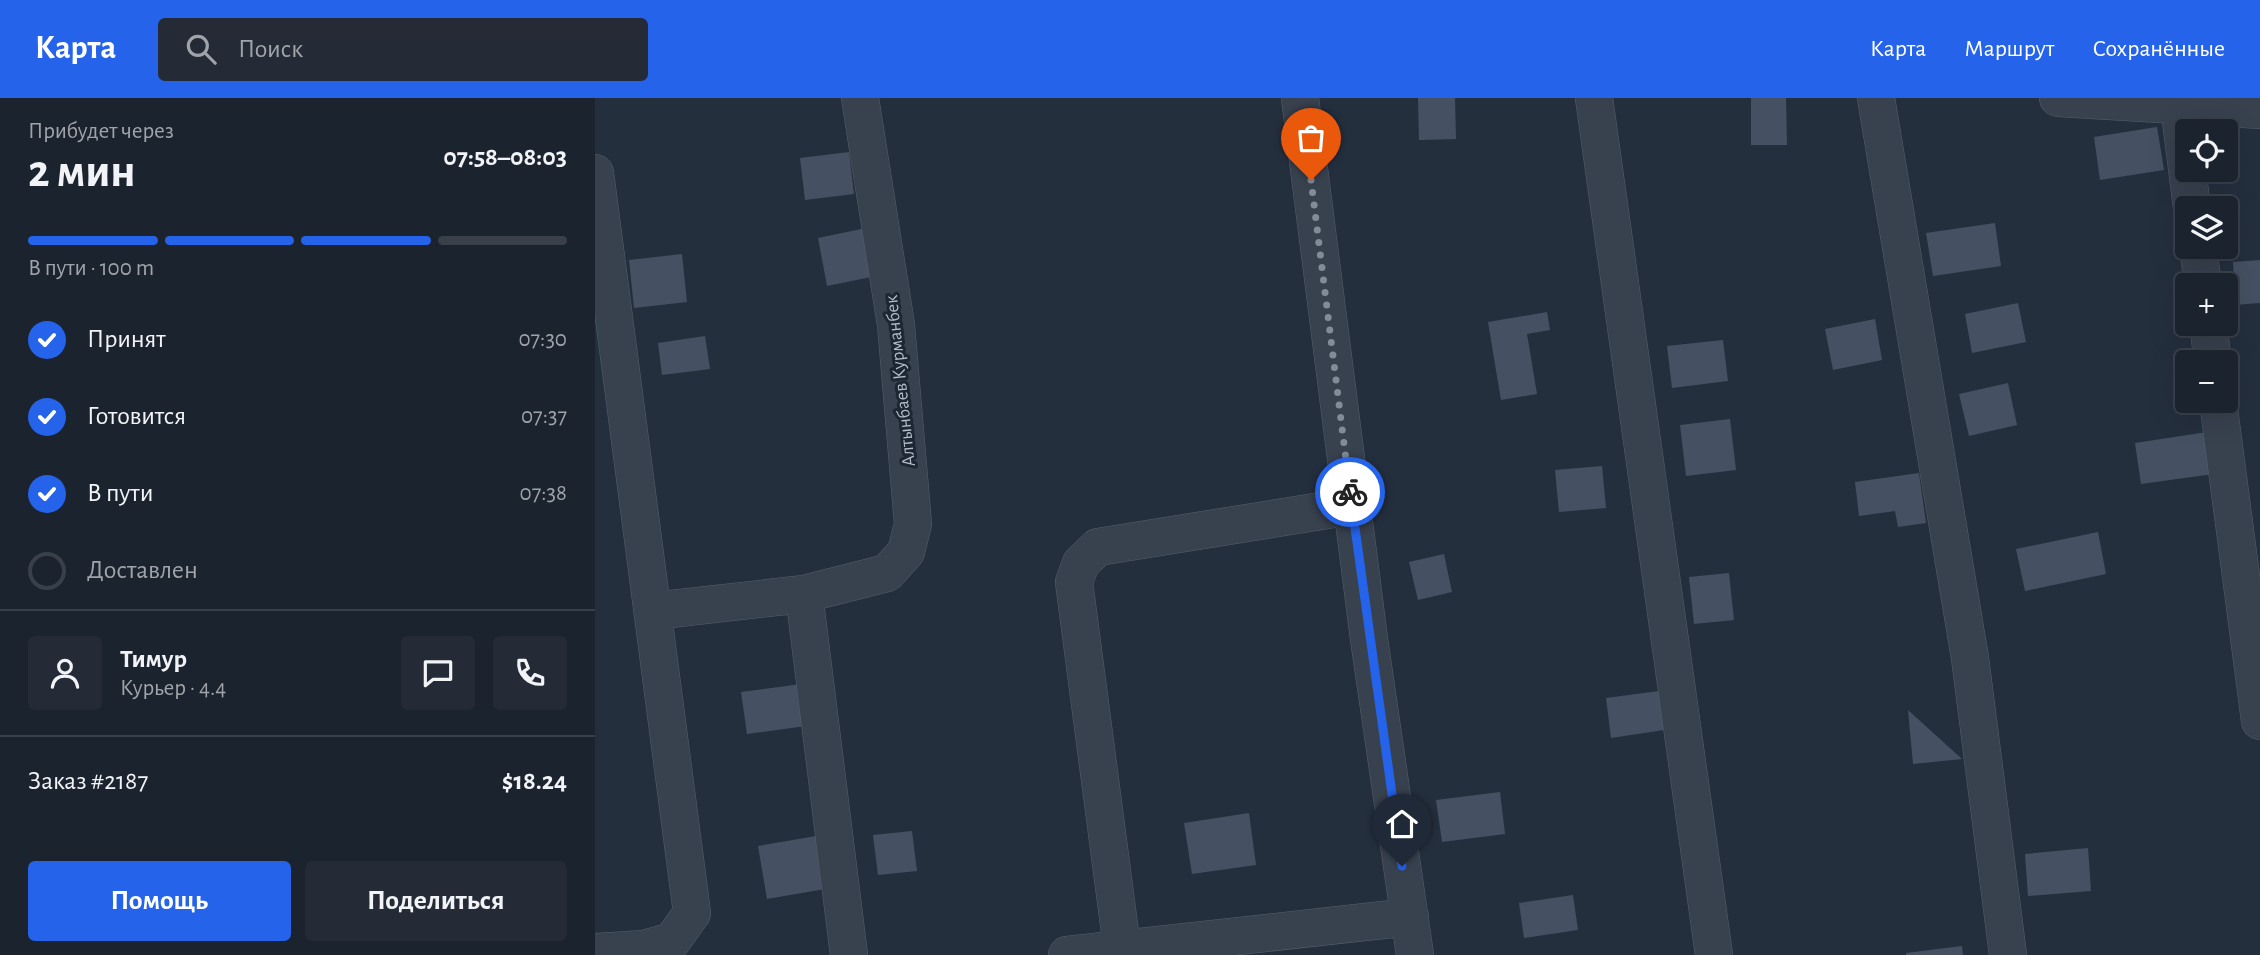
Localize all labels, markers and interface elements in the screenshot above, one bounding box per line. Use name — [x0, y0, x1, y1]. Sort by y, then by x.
search box — [158, 18, 648, 81]
icon: search — [182, 30, 220, 68]
text: Карта — [35, 32, 116, 65]
text: Поиск — [238, 36, 303, 62]
text: Карта — [1870, 37, 1926, 61]
text: Маршрут — [1964, 37, 2054, 61]
text: Сохранённые — [2092, 37, 2225, 61]
pin — [1281, 108, 1341, 180]
icon: bag — [1292, 119, 1330, 157]
map controls — [2175, 119, 2238, 413]
button: locate — [2175, 119, 2238, 182]
text: Прибудет через — [28, 120, 174, 143]
text: 07:58–08:03 — [443, 144, 567, 170]
text: 2 мин — [28, 149, 136, 195]
button: layers — [2175, 196, 2238, 259]
text: В пути · 100 m — [28, 257, 154, 280]
button: + — [2175, 273, 2238, 336]
street label: Алтынбаев Курманбек — [882, 294, 919, 468]
icon: check — [28, 321, 66, 359]
text: Принят — [87, 326, 166, 352]
text: 07:30 — [518, 328, 567, 351]
button: − — [2175, 350, 2238, 413]
icon: check — [28, 398, 66, 436]
text: Готовится — [87, 403, 186, 429]
text: 07:37 — [521, 405, 567, 428]
courier — [1315, 457, 1385, 527]
icon: bike — [1331, 473, 1369, 511]
icon: check — [28, 475, 66, 513]
text: В пути — [87, 480, 153, 506]
text: 07:38 — [520, 482, 567, 505]
text: Доставлен — [87, 557, 198, 583]
button: person — [28, 636, 102, 710]
button: chat — [401, 636, 475, 710]
button: phone — [493, 636, 567, 710]
text: Тимур — [120, 646, 187, 672]
text: Курьер · 4.4 — [120, 677, 226, 700]
text: Заказ #2187 — [28, 768, 148, 794]
text: $18.24 — [502, 768, 567, 794]
pin — [1372, 794, 1432, 866]
icon: home — [1383, 805, 1421, 843]
button: Помощь — [28, 861, 291, 941]
button: Поделиться — [305, 861, 567, 941]

